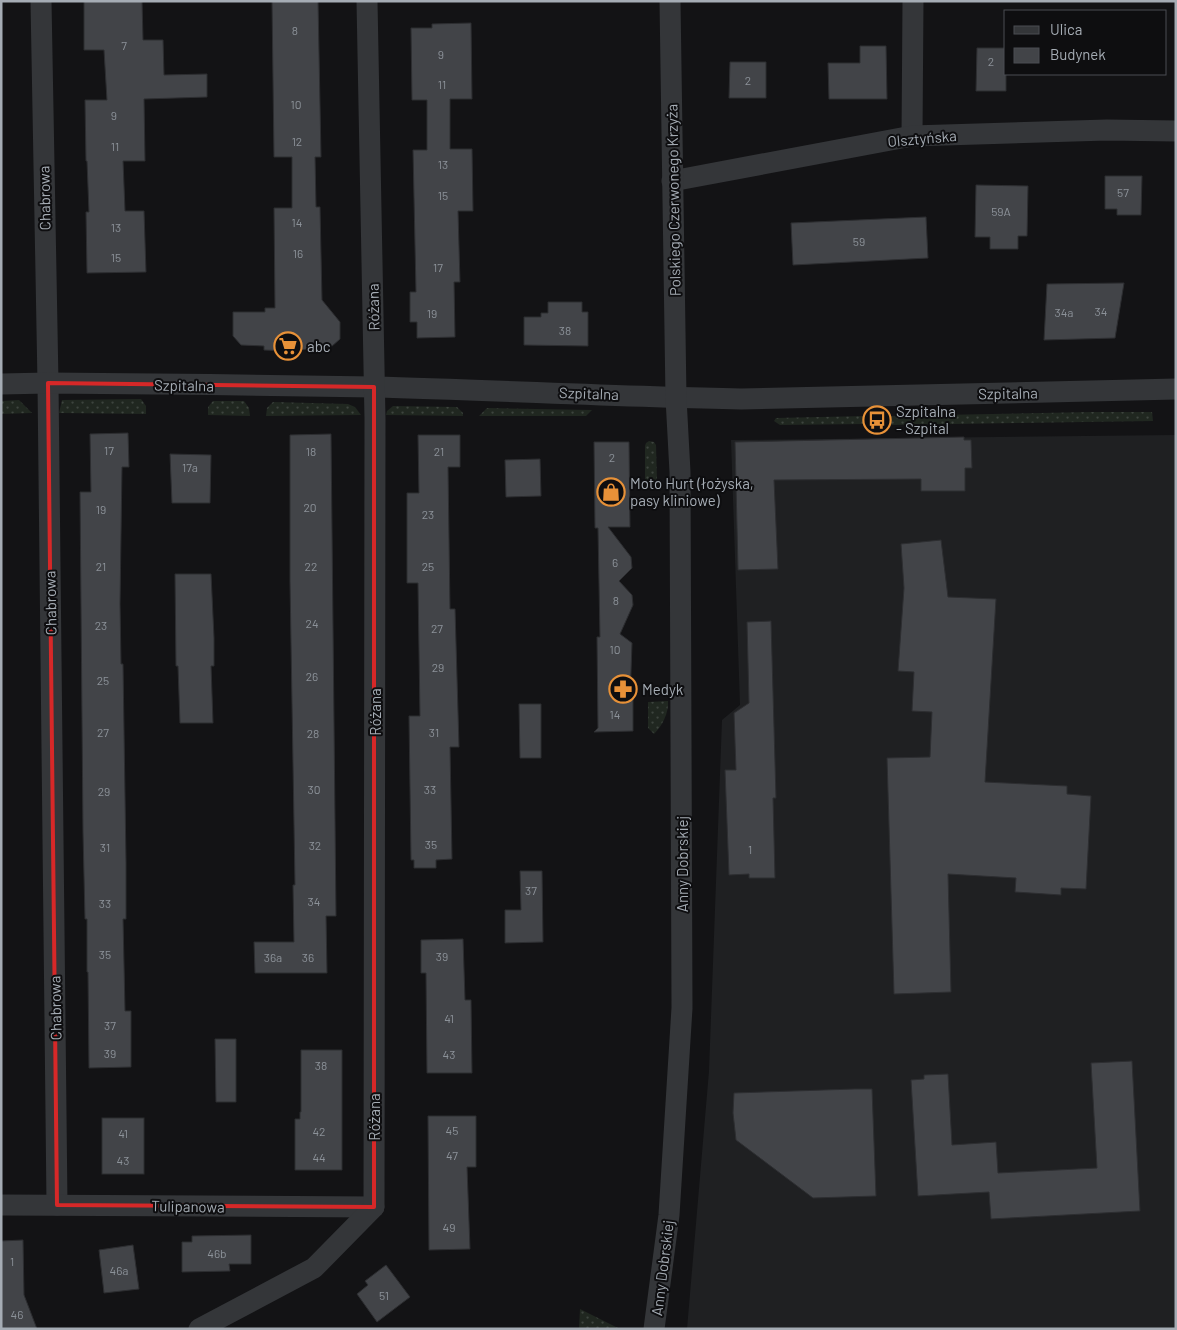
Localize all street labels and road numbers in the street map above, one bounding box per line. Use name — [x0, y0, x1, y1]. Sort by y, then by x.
street label: Polskiego Czerwonego Krzyża — [662, 104, 684, 296]
street label: Olsztyńska — [887, 126, 957, 150]
street label: Chabrowa — [34, 166, 54, 230]
street label: Różana — [364, 283, 382, 331]
street label: Szpitalna — [154, 375, 214, 395]
street label: Szpitalna — [559, 383, 619, 403]
street label: Szpitalna — [978, 383, 1038, 403]
street label: Chabrowa — [40, 571, 60, 635]
street label: Różana — [366, 688, 384, 736]
street label: Anny Dobrskiej — [673, 816, 691, 912]
street label: Chabrowa — [45, 976, 65, 1040]
street label: Różana — [365, 1093, 383, 1141]
street label: Tulipanowa — [151, 1196, 225, 1216]
street label: Anny Dobrskiej — [647, 1219, 677, 1317]

